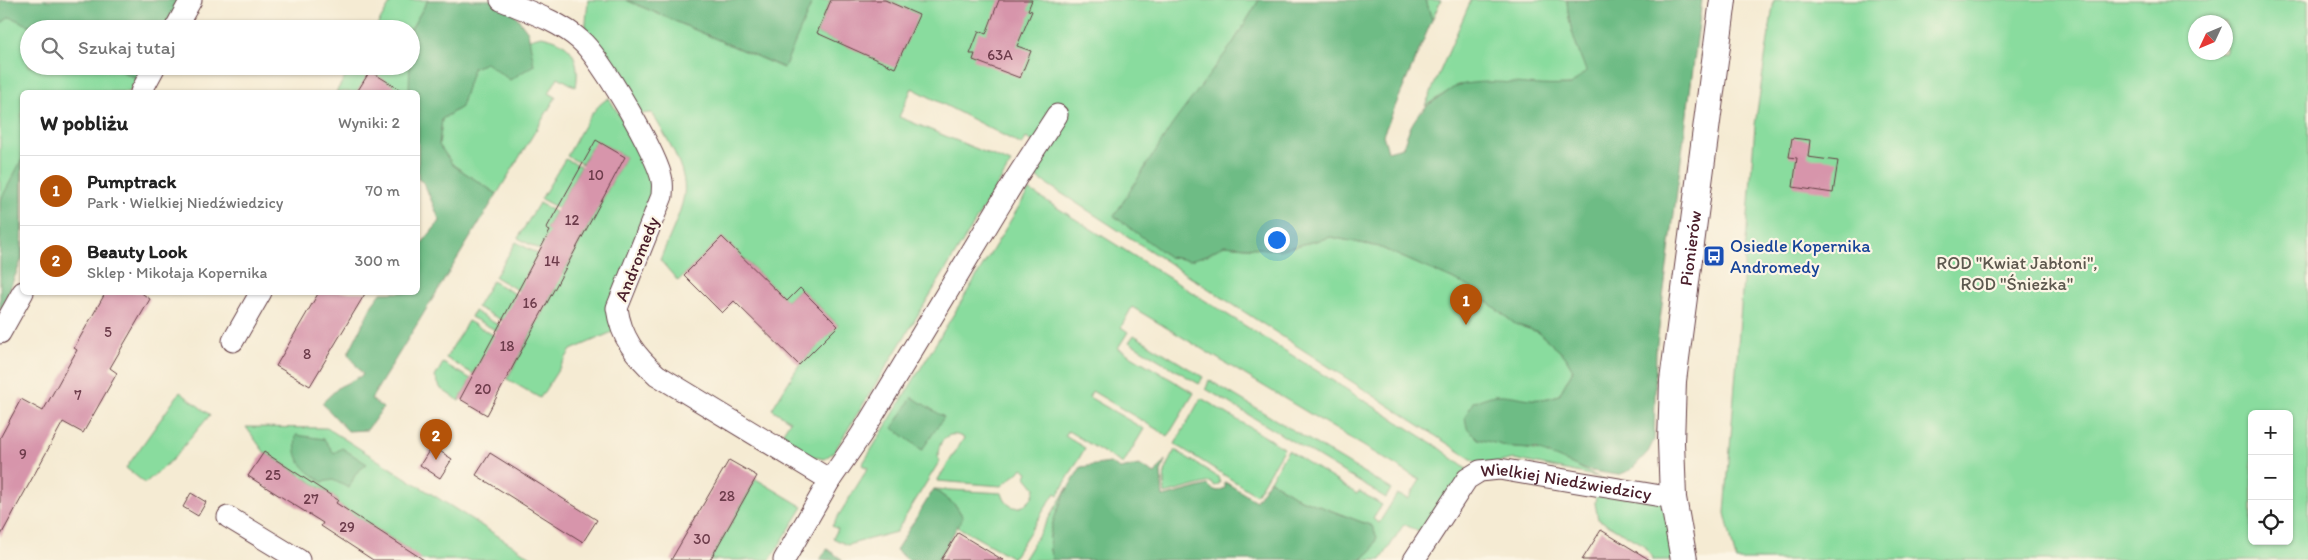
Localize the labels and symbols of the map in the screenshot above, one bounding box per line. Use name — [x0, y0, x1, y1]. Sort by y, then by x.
north arrow — [2188, 15, 2233, 60]
house number: 63A — [987, 46, 1013, 64]
house number: 10 — [588, 166, 604, 184]
street label: Pionierów — [1675, 209, 1706, 287]
house number: 12 — [565, 211, 580, 229]
street label: Andromedy — [610, 213, 664, 305]
your location — [1264, 227, 1290, 253]
place label: Osiedle Kopernika Andromedy — [1730, 235, 1871, 278]
bus stop icon: Osiedle Kopernika Andromedy — [1702, 244, 1726, 268]
house number: 14 — [544, 252, 560, 270]
park label: ROD "Kwiat Jabłoni", ROD "Śnieżka" — [1936, 252, 2098, 295]
pin: 1 — [1450, 284, 1482, 325]
house number: 16 — [523, 294, 538, 312]
house number: 5 — [104, 323, 112, 341]
house number: 18 — [499, 337, 515, 355]
house number: 8 — [303, 345, 311, 363]
house number: 20 — [474, 380, 492, 398]
house number: 7 — [74, 386, 82, 404]
pin: 2 — [420, 419, 452, 460]
house number: 9 — [19, 445, 27, 463]
street label: Wielkiej Niedźwiedzicy — [1479, 458, 1654, 505]
house number: 25 — [265, 466, 281, 484]
house number: 28 — [719, 487, 735, 505]
house number: 27 — [303, 490, 319, 508]
house number: 29 — [339, 518, 355, 536]
house number: 30 — [693, 530, 711, 548]

